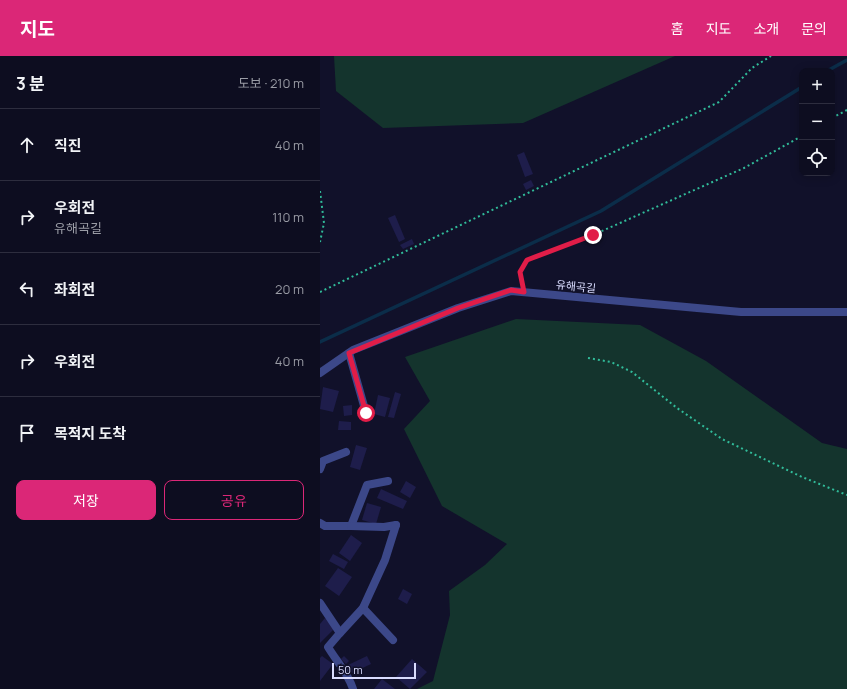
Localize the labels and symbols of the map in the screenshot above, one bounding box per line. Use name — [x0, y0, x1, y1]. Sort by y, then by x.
route end — [584, 226, 602, 244]
street label: 유해곡길 — [555, 276, 597, 296]
route start — [357, 404, 375, 422]
scale bar — [332, 661, 416, 680]

